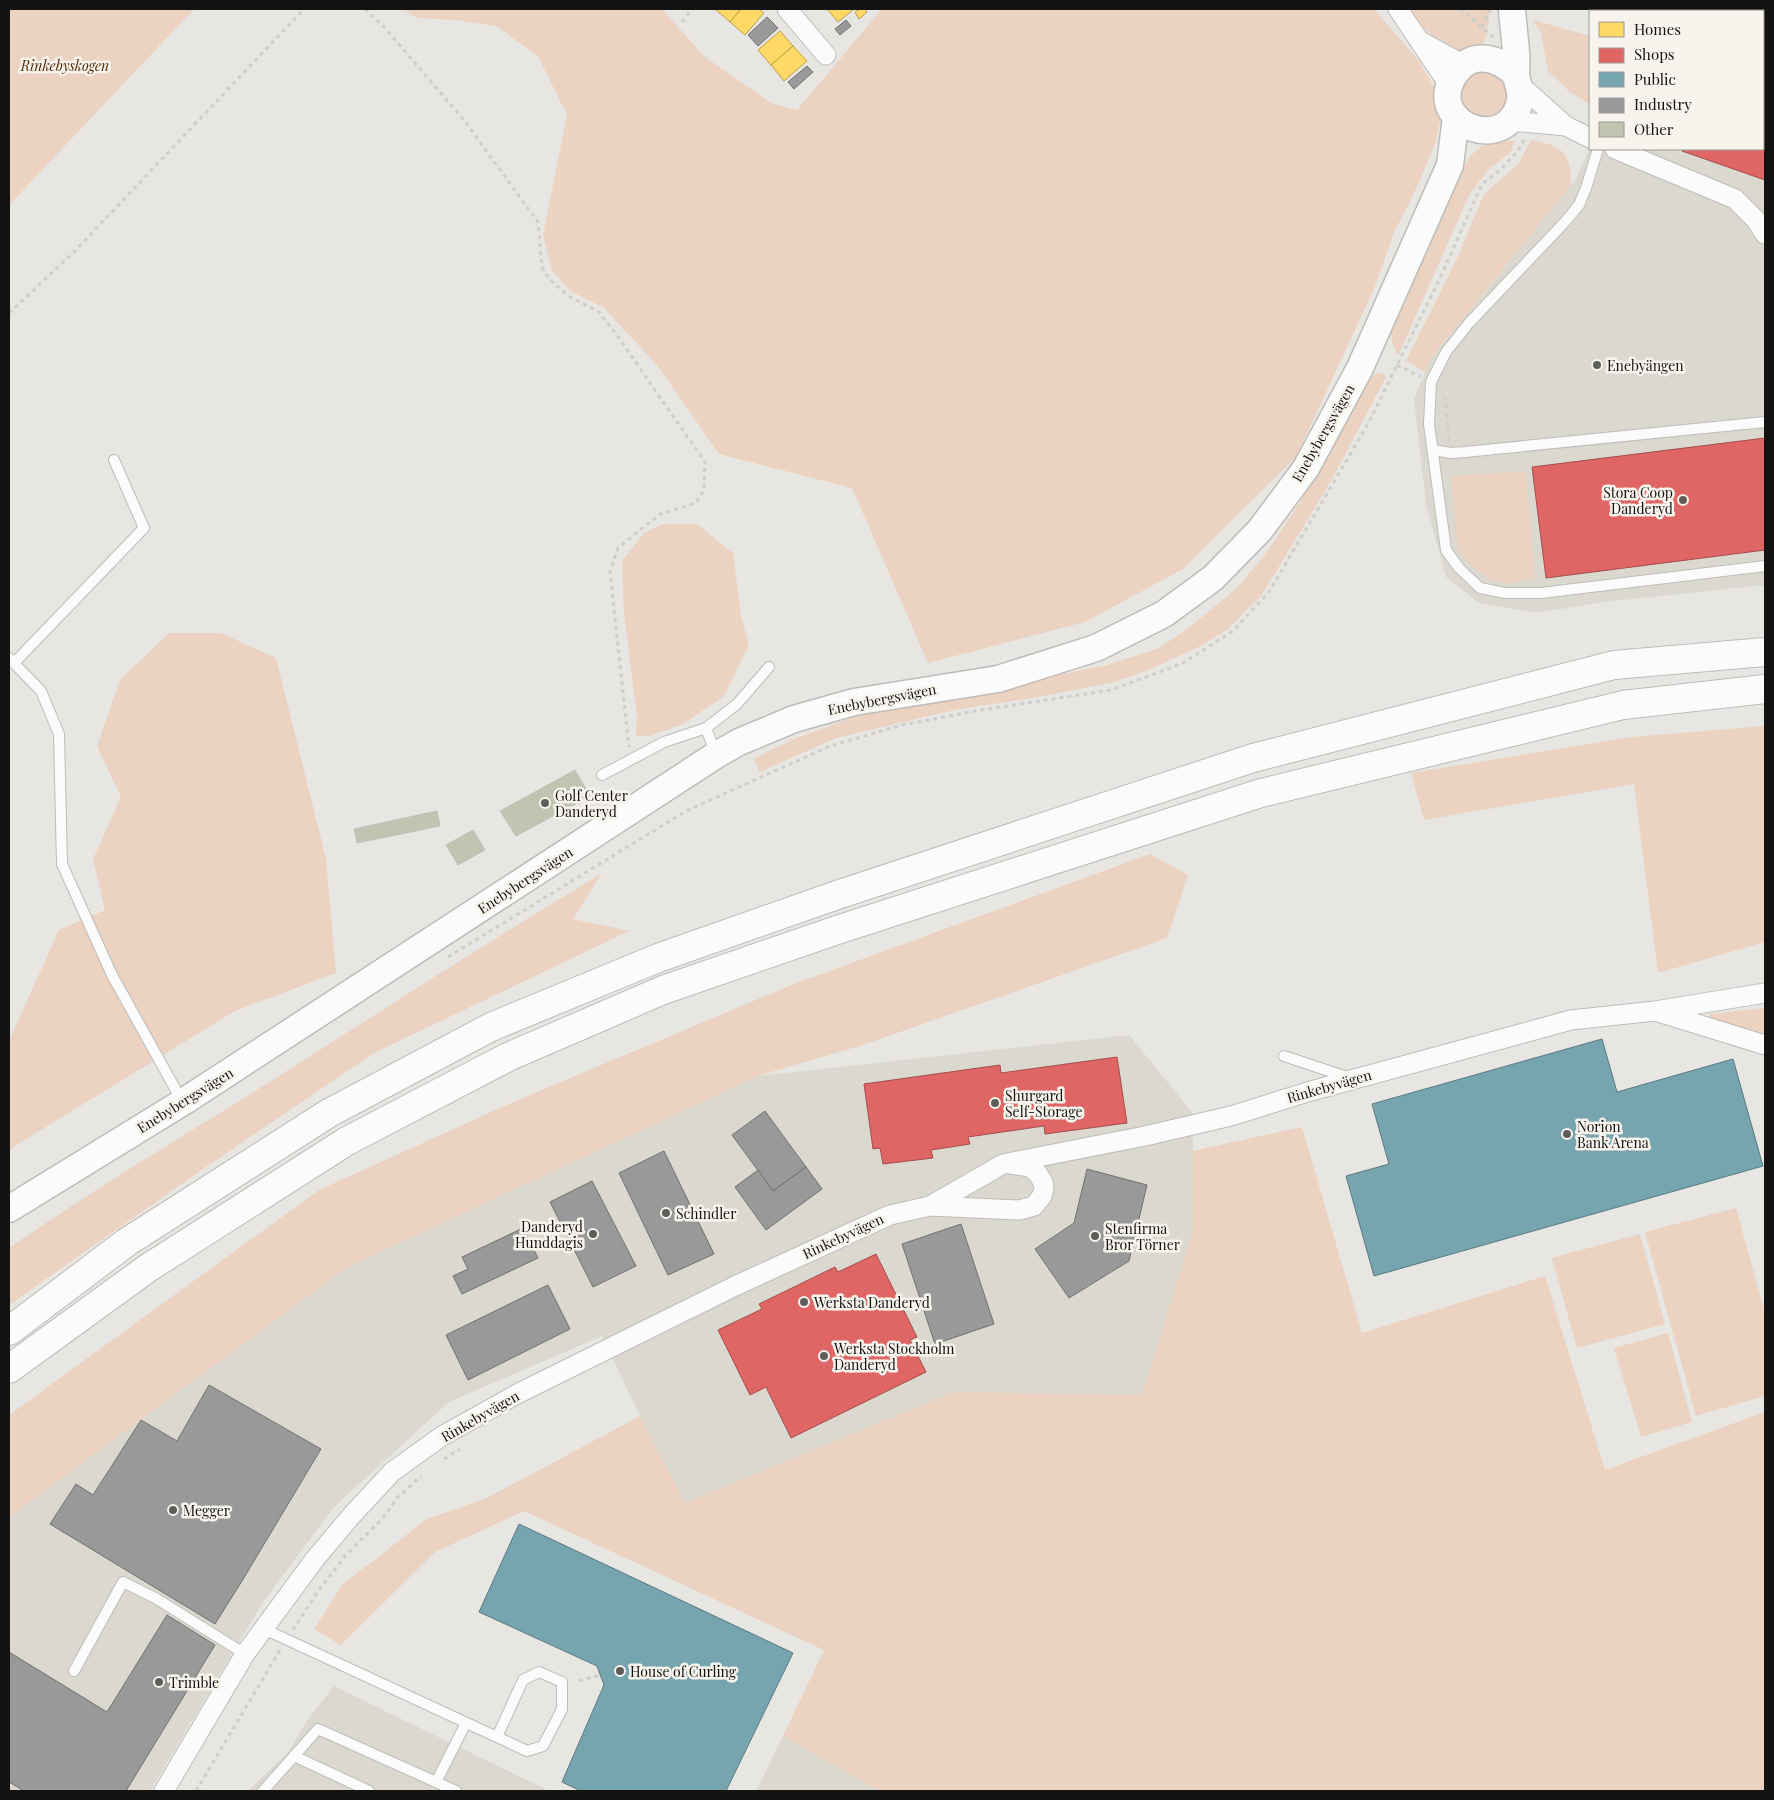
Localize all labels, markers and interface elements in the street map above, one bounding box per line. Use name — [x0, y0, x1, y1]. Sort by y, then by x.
legend — [1589, 10, 1764, 150]
text: Homes — [1634, 19, 1681, 39]
text: Shops — [1634, 44, 1675, 64]
park label: Rinkebyskogen — [20, 56, 109, 75]
text: Public — [1634, 69, 1676, 89]
text: Industry — [1634, 94, 1692, 114]
text: Other — [1634, 119, 1674, 139]
place label: Enebyängen — [1607, 356, 1684, 375]
marker: Enebyängen — [1591, 359, 1603, 371]
street label: Enebybergsvägen — [1287, 380, 1359, 485]
place label: Stora Coop Danderyd — [1603, 483, 1673, 518]
marker: Stora Coop Danderyd — [1677, 494, 1689, 506]
street label: Enebybergsvägen — [826, 679, 938, 719]
place label: Golf Center Danderyd — [555, 786, 629, 821]
marker: Golf Center Danderyd — [539, 797, 551, 809]
street label: Enebybergsvägen — [474, 842, 577, 918]
street label: Enebybergsvägen — [133, 1062, 237, 1137]
street label: Rinkebyvägen — [1284, 1065, 1374, 1107]
place label: Shurgard Self-Storage — [1005, 1086, 1083, 1121]
marker: Shurgard Self-Storage — [989, 1097, 1001, 1109]
place label: Norion Bank Arena — [1577, 1117, 1649, 1152]
marker: Norion Bank Arena — [1561, 1128, 1573, 1140]
place label: Schindler — [676, 1204, 737, 1223]
marker: Schindler — [660, 1207, 672, 1219]
street label: Rinkebyvägen — [799, 1209, 887, 1263]
place label: Danderyd Hunddagis — [515, 1217, 583, 1252]
place label: Stenfirma Bror Törner — [1105, 1219, 1181, 1254]
marker: Danderyd Hunddagis — [587, 1228, 599, 1240]
marker: Stenfirma Bror Törner — [1089, 1230, 1101, 1242]
place label: Werksta Danderyd — [813, 1293, 930, 1312]
marker: Werksta Danderyd — [798, 1296, 810, 1308]
place label: Werksta Stockholm Danderyd — [833, 1339, 955, 1374]
marker: Werksta Stockholm Danderyd — [818, 1350, 830, 1362]
street label: Rinkebyvägen — [438, 1386, 523, 1446]
place label: Megger — [183, 1501, 231, 1520]
marker: Megger — [167, 1504, 179, 1516]
place label: House of Curling — [630, 1662, 737, 1681]
marker: House of Curling — [614, 1665, 626, 1677]
place label: Trimble — [169, 1673, 219, 1692]
marker: Trimble — [153, 1676, 165, 1688]

